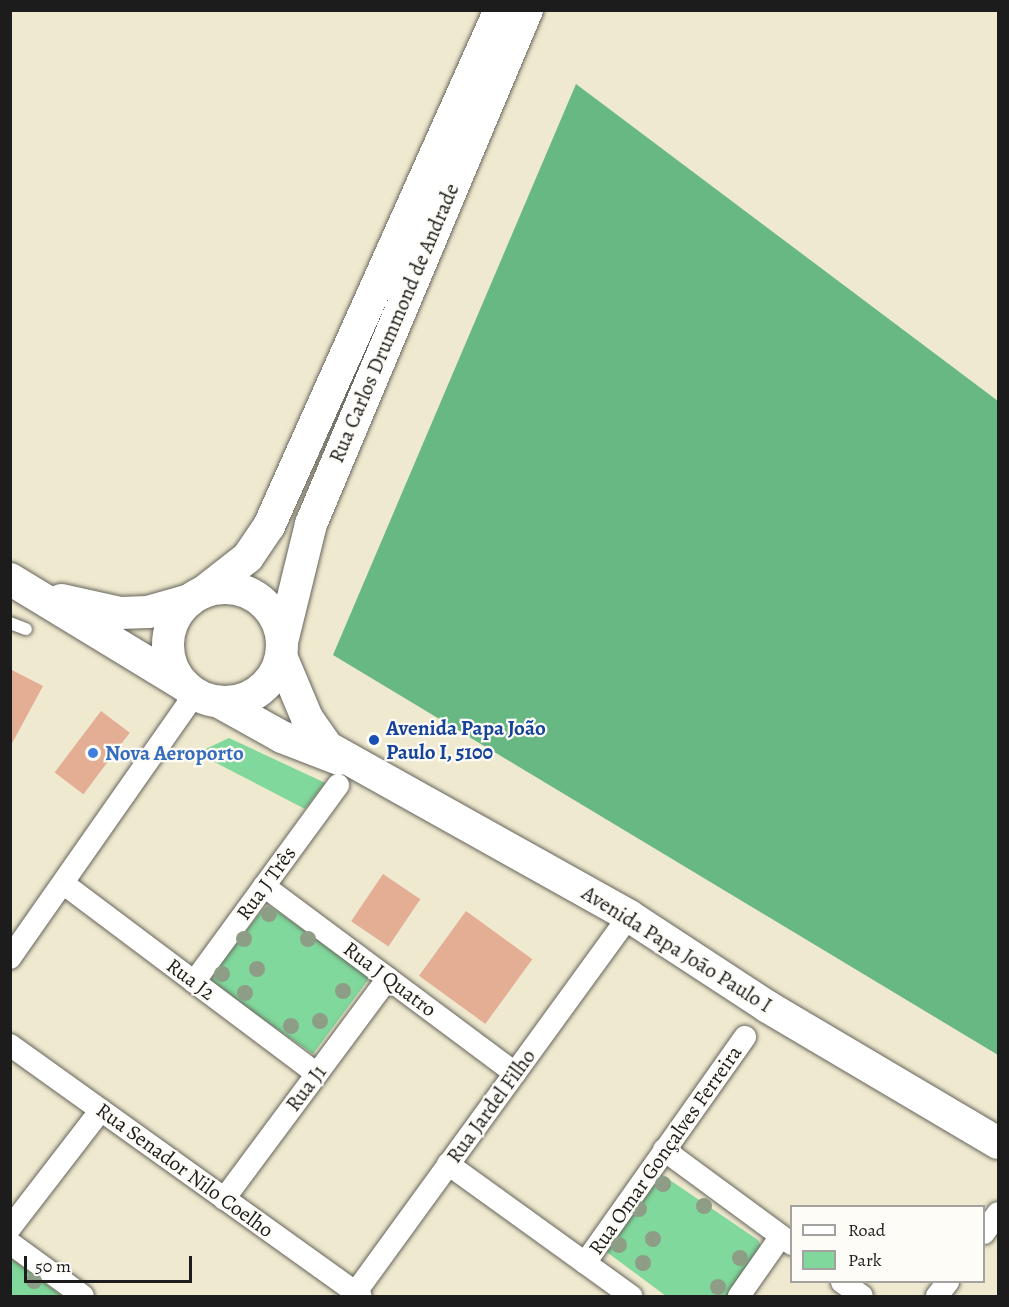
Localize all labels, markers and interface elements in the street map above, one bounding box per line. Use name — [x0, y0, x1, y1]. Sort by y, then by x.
street label: Rua Carlos Drummond de Andrade — [324, 180, 464, 466]
place label: Avenida Papa João Paulo I, 5100 — [386, 715, 546, 765]
marker: Avenida Papa João Paulo I, 5100 — [367, 733, 381, 747]
place label: Nova Aeroporto — [105, 740, 244, 766]
marker: Nova Aeroporto — [86, 746, 100, 760]
street label: Rua J Três — [231, 841, 301, 925]
street label: Avenida Papa João Paulo I — [577, 880, 777, 1018]
street label: Rua J Quatro — [339, 936, 441, 1022]
street label: Rua J2 — [162, 953, 220, 1005]
street label: Rua Omar Gonçalves Ferreira — [583, 1040, 747, 1260]
street label: Rua Jardel Filho — [441, 1044, 541, 1168]
street label: Rua J1 — [280, 1060, 332, 1116]
street label: Rua Senador Nilo Coelho — [92, 1097, 278, 1243]
legend — [790, 1205, 985, 1283]
text: Road — [848, 1218, 885, 1242]
scale bar — [27, 1244, 195, 1282]
text: Park — [848, 1248, 882, 1272]
text: 50 m — [35, 1254, 71, 1278]

